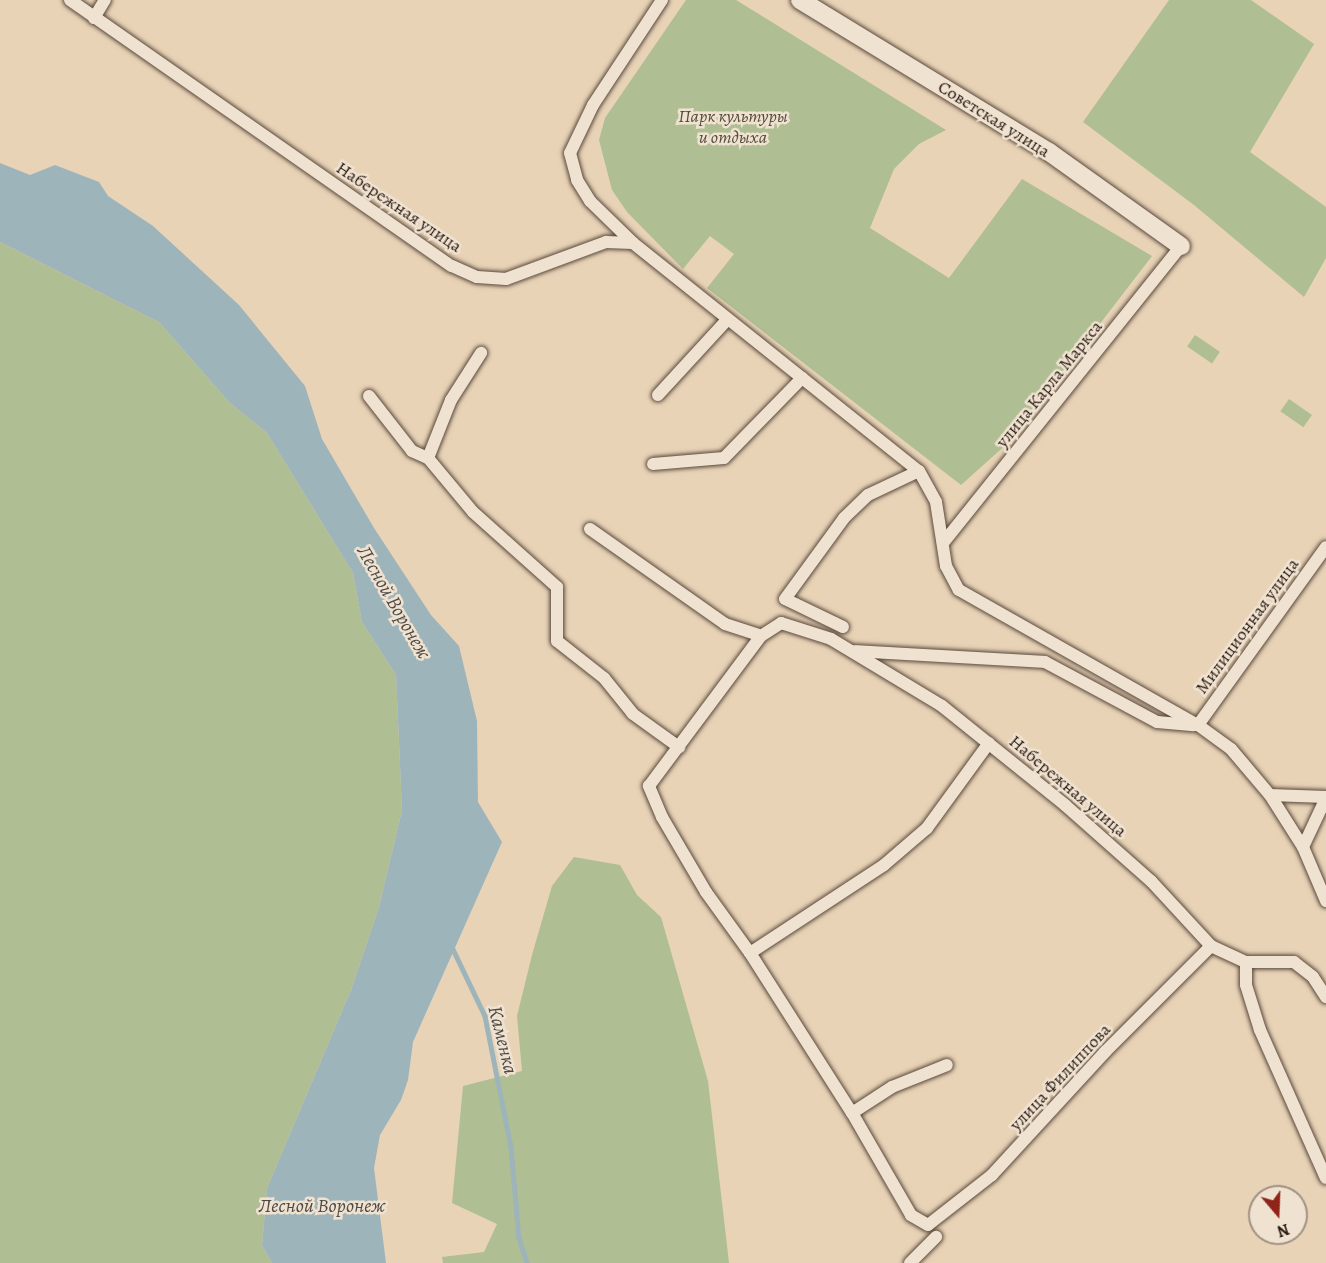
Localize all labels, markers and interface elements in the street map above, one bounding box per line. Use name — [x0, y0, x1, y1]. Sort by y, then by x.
street label: Советская улица — [934, 76, 1054, 162]
park label: Парк культуры и отдыха — [678, 106, 788, 148]
street label: Набережная улица — [332, 157, 466, 257]
street label: улица Карла Маркса — [991, 316, 1107, 452]
water label: Лесной Воронеж — [352, 541, 436, 663]
street label: Милиционная улица — [1191, 554, 1303, 698]
street label: Набережная улица — [1005, 730, 1131, 842]
water label: Каменка — [483, 1003, 523, 1077]
street label: улица Филиппова — [1005, 1019, 1115, 1135]
north arrow — [1248, 1185, 1308, 1245]
water label: Лесной Воронеж — [258, 1193, 386, 1217]
text: N — [1274, 1218, 1292, 1242]

